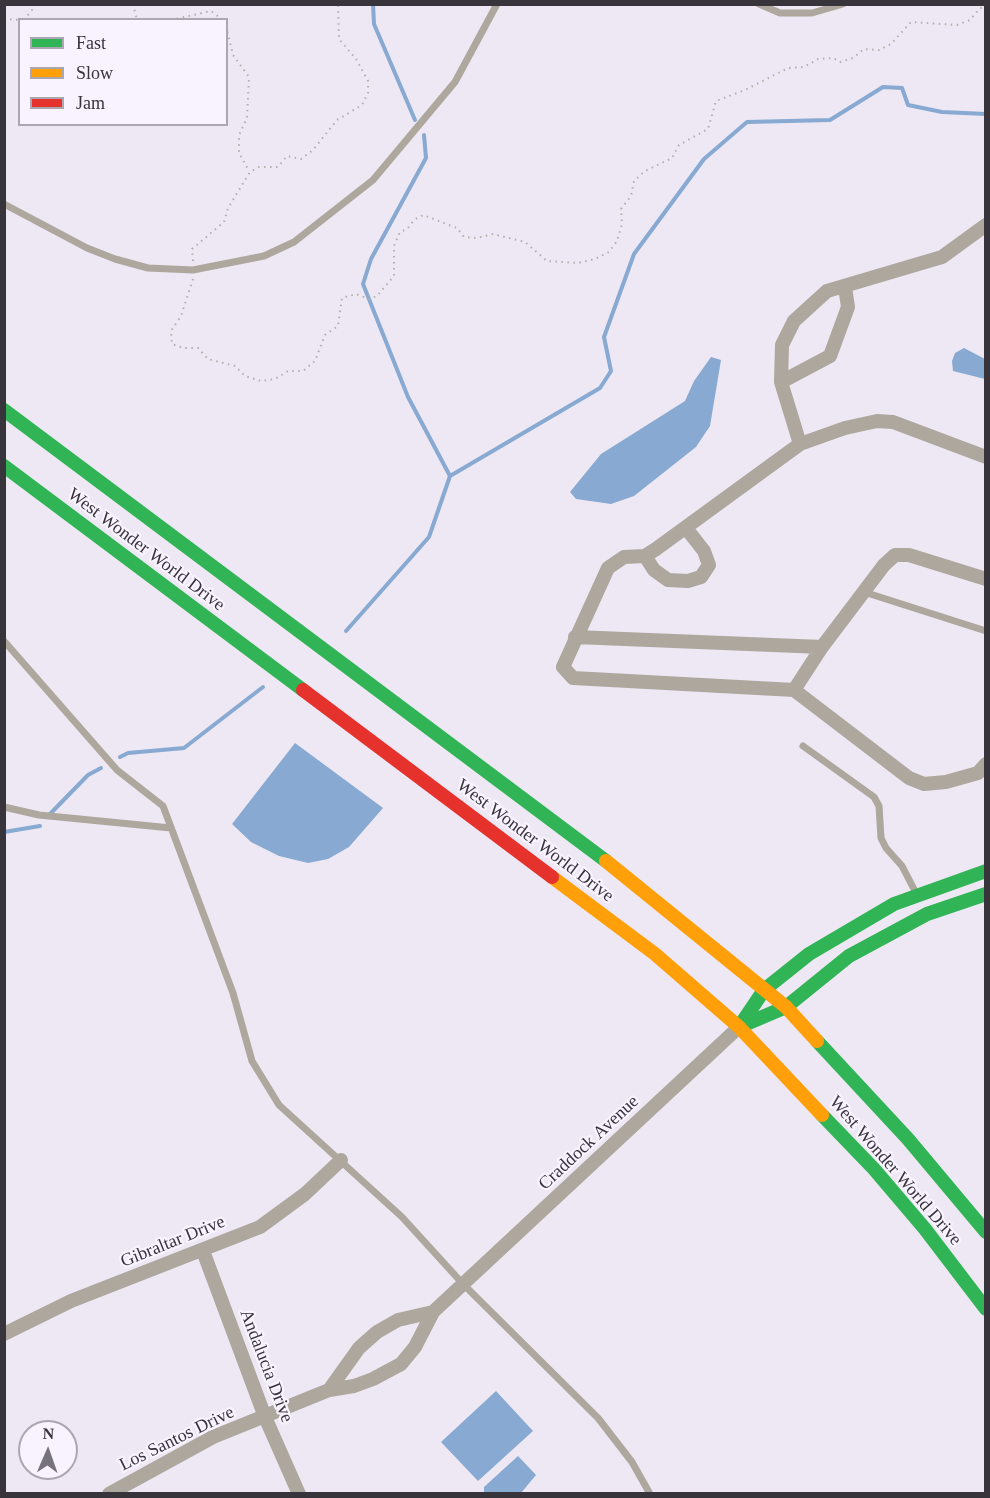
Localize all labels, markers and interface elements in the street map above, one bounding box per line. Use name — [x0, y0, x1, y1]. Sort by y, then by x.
legend — [18, 18, 228, 126]
text: Fast — [76, 33, 106, 53]
text: Slow — [76, 63, 113, 83]
text: Jam — [76, 93, 105, 113]
street label: West Wonder World Drive — [63, 484, 229, 616]
street label: West Wonder World Drive — [452, 775, 618, 907]
street label: Craddock Avenue — [534, 1091, 644, 1195]
street label: West Wonder World Drive — [824, 1092, 966, 1250]
street label: Gibraltar Drive — [118, 1211, 228, 1273]
street label: Andalucia Drive — [235, 1306, 297, 1426]
street label: Los Santos Drive — [116, 1402, 238, 1476]
north arrow — [18, 1420, 78, 1480]
text: N — [43, 1425, 55, 1442]

